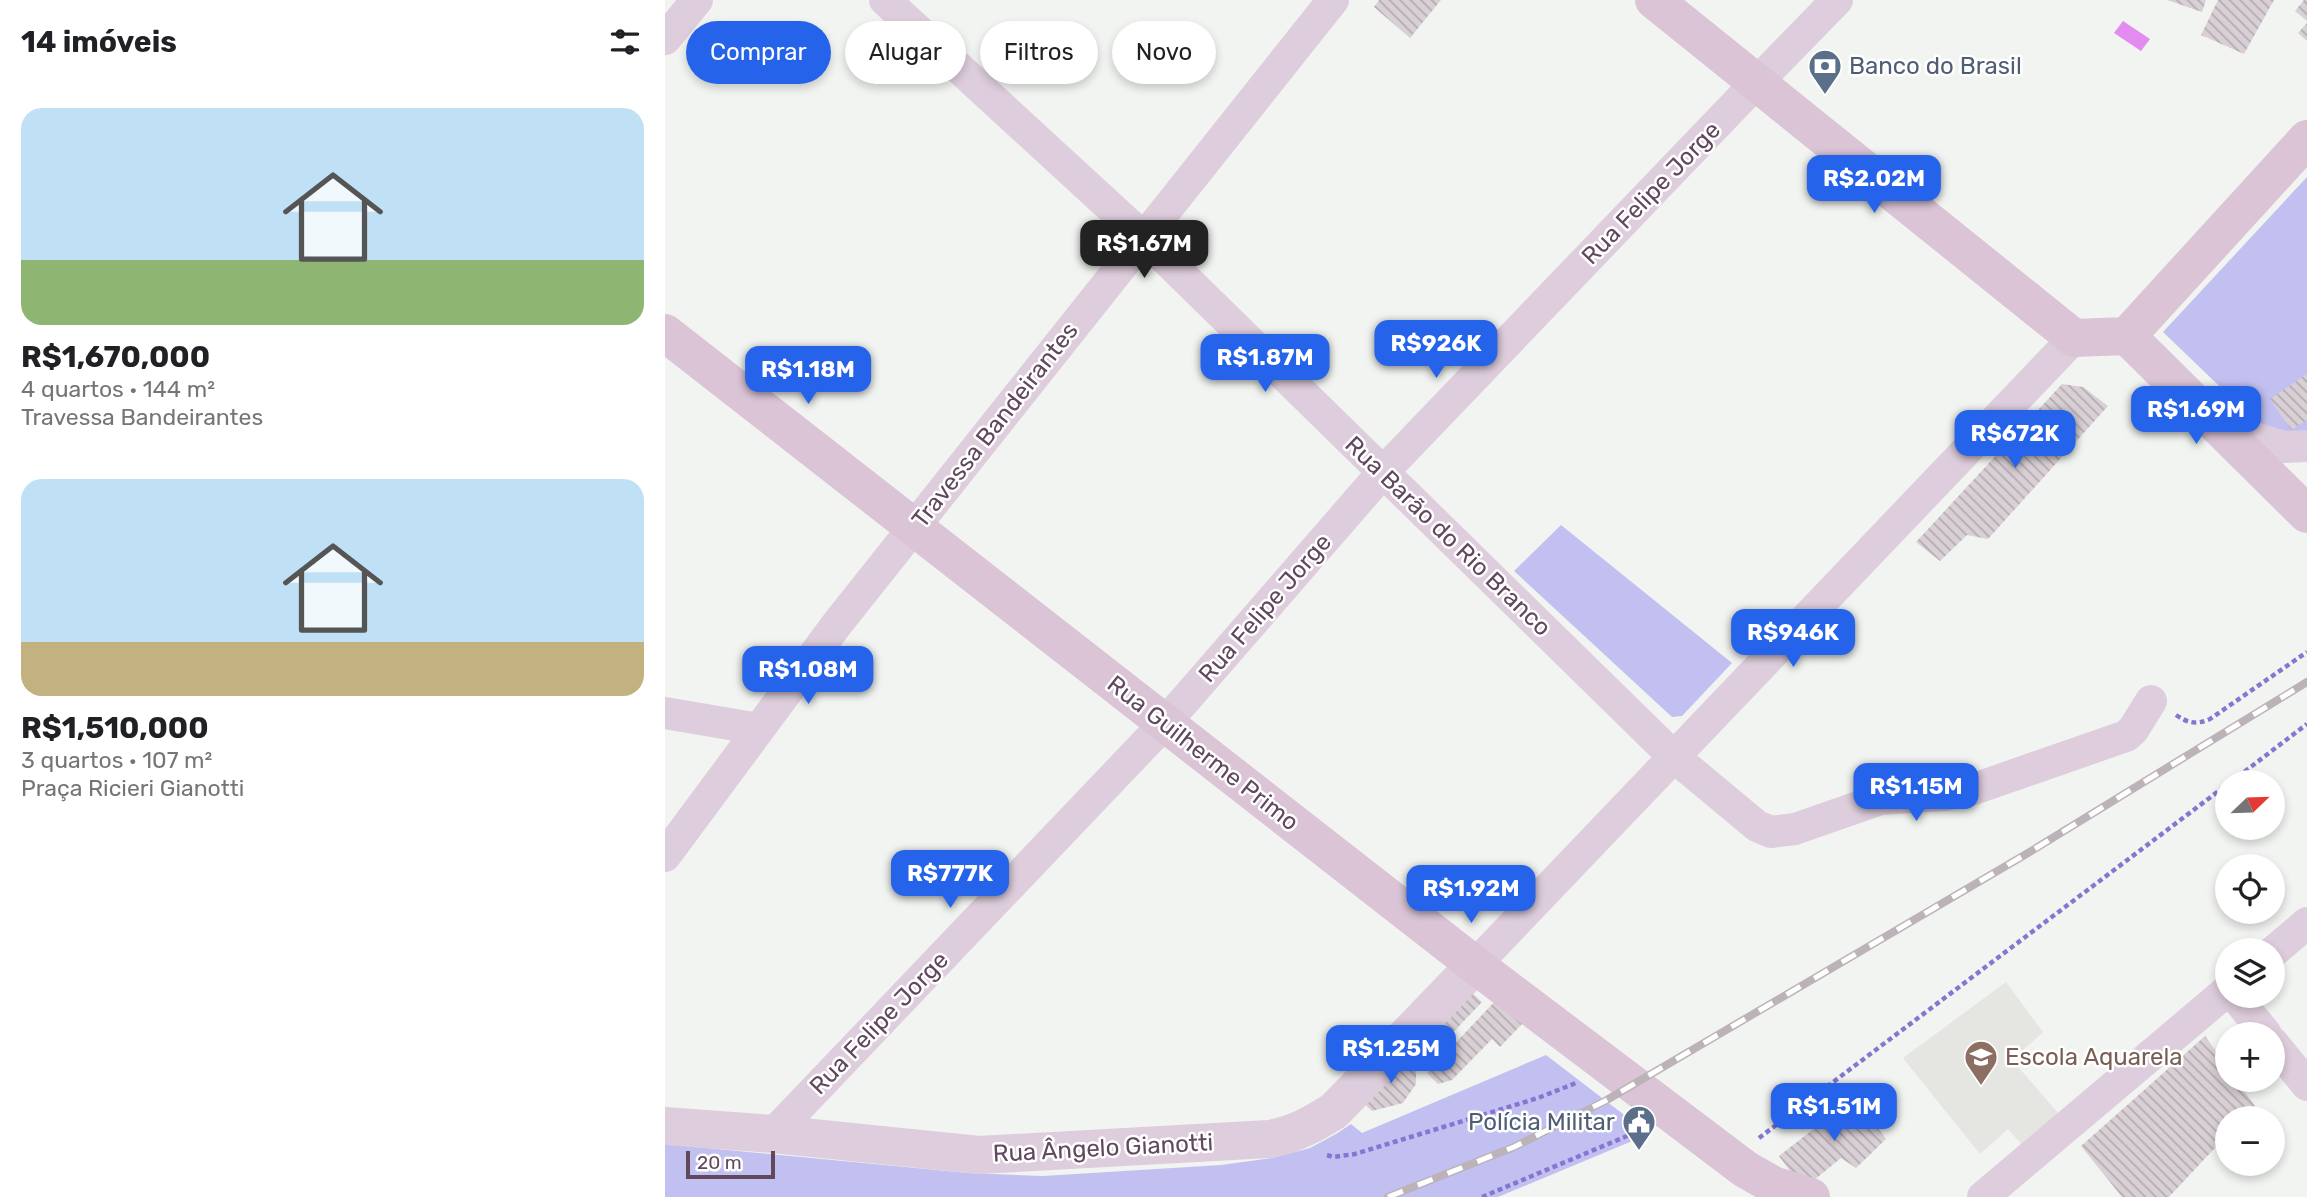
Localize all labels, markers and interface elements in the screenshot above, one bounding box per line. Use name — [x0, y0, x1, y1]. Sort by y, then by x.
chip: Comprar — [686, 21, 831, 84]
chip: Alugar — [845, 21, 966, 84]
chip: Filtros — [980, 21, 1098, 84]
chip: Novo — [1112, 21, 1216, 84]
icon: filters — [606, 23, 644, 61]
text: 14 imóveis — [21, 24, 177, 60]
bank icon: Banco do Brasil — [1806, 47, 1844, 96]
place label: Banco do Brasil — [1849, 52, 2022, 80]
street label: Rua Felipe Jorge — [1576, 116, 1726, 270]
icon: home — [270, 154, 396, 280]
pin: R$2.02M — [1809, 156, 1939, 215]
text: R$2.02M — [1823, 164, 1925, 192]
pin: R$1.67M — [1079, 220, 1209, 280]
text: R$1.67M — [1096, 229, 1192, 257]
street label: Travessa Bandeirantes — [906, 317, 1084, 533]
pin: R$926K — [1379, 320, 1493, 380]
text: R$926K — [1390, 329, 1482, 357]
pin: R$1.87M — [1200, 334, 1330, 394]
text: R$1,670,000 — [21, 339, 210, 375]
text: R$1.87M — [1217, 343, 1313, 371]
pin: R$1.18M — [743, 346, 873, 406]
text: R$1.18M — [761, 355, 855, 383]
text: 4 quartos · 144 m² — [21, 375, 215, 403]
pin: R$1.69M — [2131, 386, 2261, 446]
text: R$1.69M — [2147, 395, 2245, 423]
text: Travessa Bandeirantes — [21, 403, 263, 431]
pin: R$672K — [1958, 410, 2072, 470]
text: R$672K — [1971, 419, 2059, 447]
street label: Rua Barão do Rio Branco — [1339, 430, 1557, 642]
icon: home — [270, 525, 396, 651]
street label: Rua Felipe Jorge — [1193, 528, 1337, 688]
pin: R$946K — [1736, 610, 1850, 669]
text: R$946K — [1747, 618, 1839, 646]
pin: R$1.08M — [743, 646, 873, 706]
text: R$1.08M — [758, 655, 858, 683]
street label: Rua Guilherme Primo — [1102, 670, 1304, 836]
text: R$1,510,000 — [21, 710, 209, 746]
text: 3 quartos · 107 m² — [21, 746, 212, 774]
pin: R$1.15M — [1851, 764, 1981, 823]
north arrow — [2215, 770, 2285, 840]
map controls — [2215, 770, 2285, 1176]
text: R$1.15M — [1869, 772, 1963, 800]
text: Praça Ricieri Gianotti — [21, 774, 244, 802]
pin: R$777K — [893, 850, 1007, 910]
button: locate — [2215, 854, 2285, 924]
text: R$777K — [907, 859, 993, 887]
pin: R$1.92M — [1406, 866, 1536, 925]
text: R$1.92M — [1422, 874, 1520, 902]
button: layers — [2215, 938, 2285, 1008]
street label: Rua Felipe Jorge — [804, 946, 954, 1100]
button: + — [2215, 1022, 2285, 1092]
pin: R$1.25M — [1326, 1026, 1456, 1085]
text: R$1.25M — [1342, 1034, 1440, 1062]
school or university icon: Escola Aquarela — [1962, 1038, 2000, 1087]
place label: Escola Aquarela — [2005, 1043, 2182, 1071]
pin: R$1.51M — [1769, 1084, 1899, 1143]
text: R$1.51M — [1787, 1092, 1881, 1120]
public building icon: Polícia Militar — [1620, 1103, 1658, 1152]
button: − — [2215, 1106, 2285, 1176]
place label: Polícia Militar — [1468, 1108, 1615, 1136]
street label: Rua Ângelo Gianotti — [992, 1128, 1214, 1168]
scale bar — [686, 1148, 775, 1180]
text: 20 m — [697, 1151, 742, 1174]

